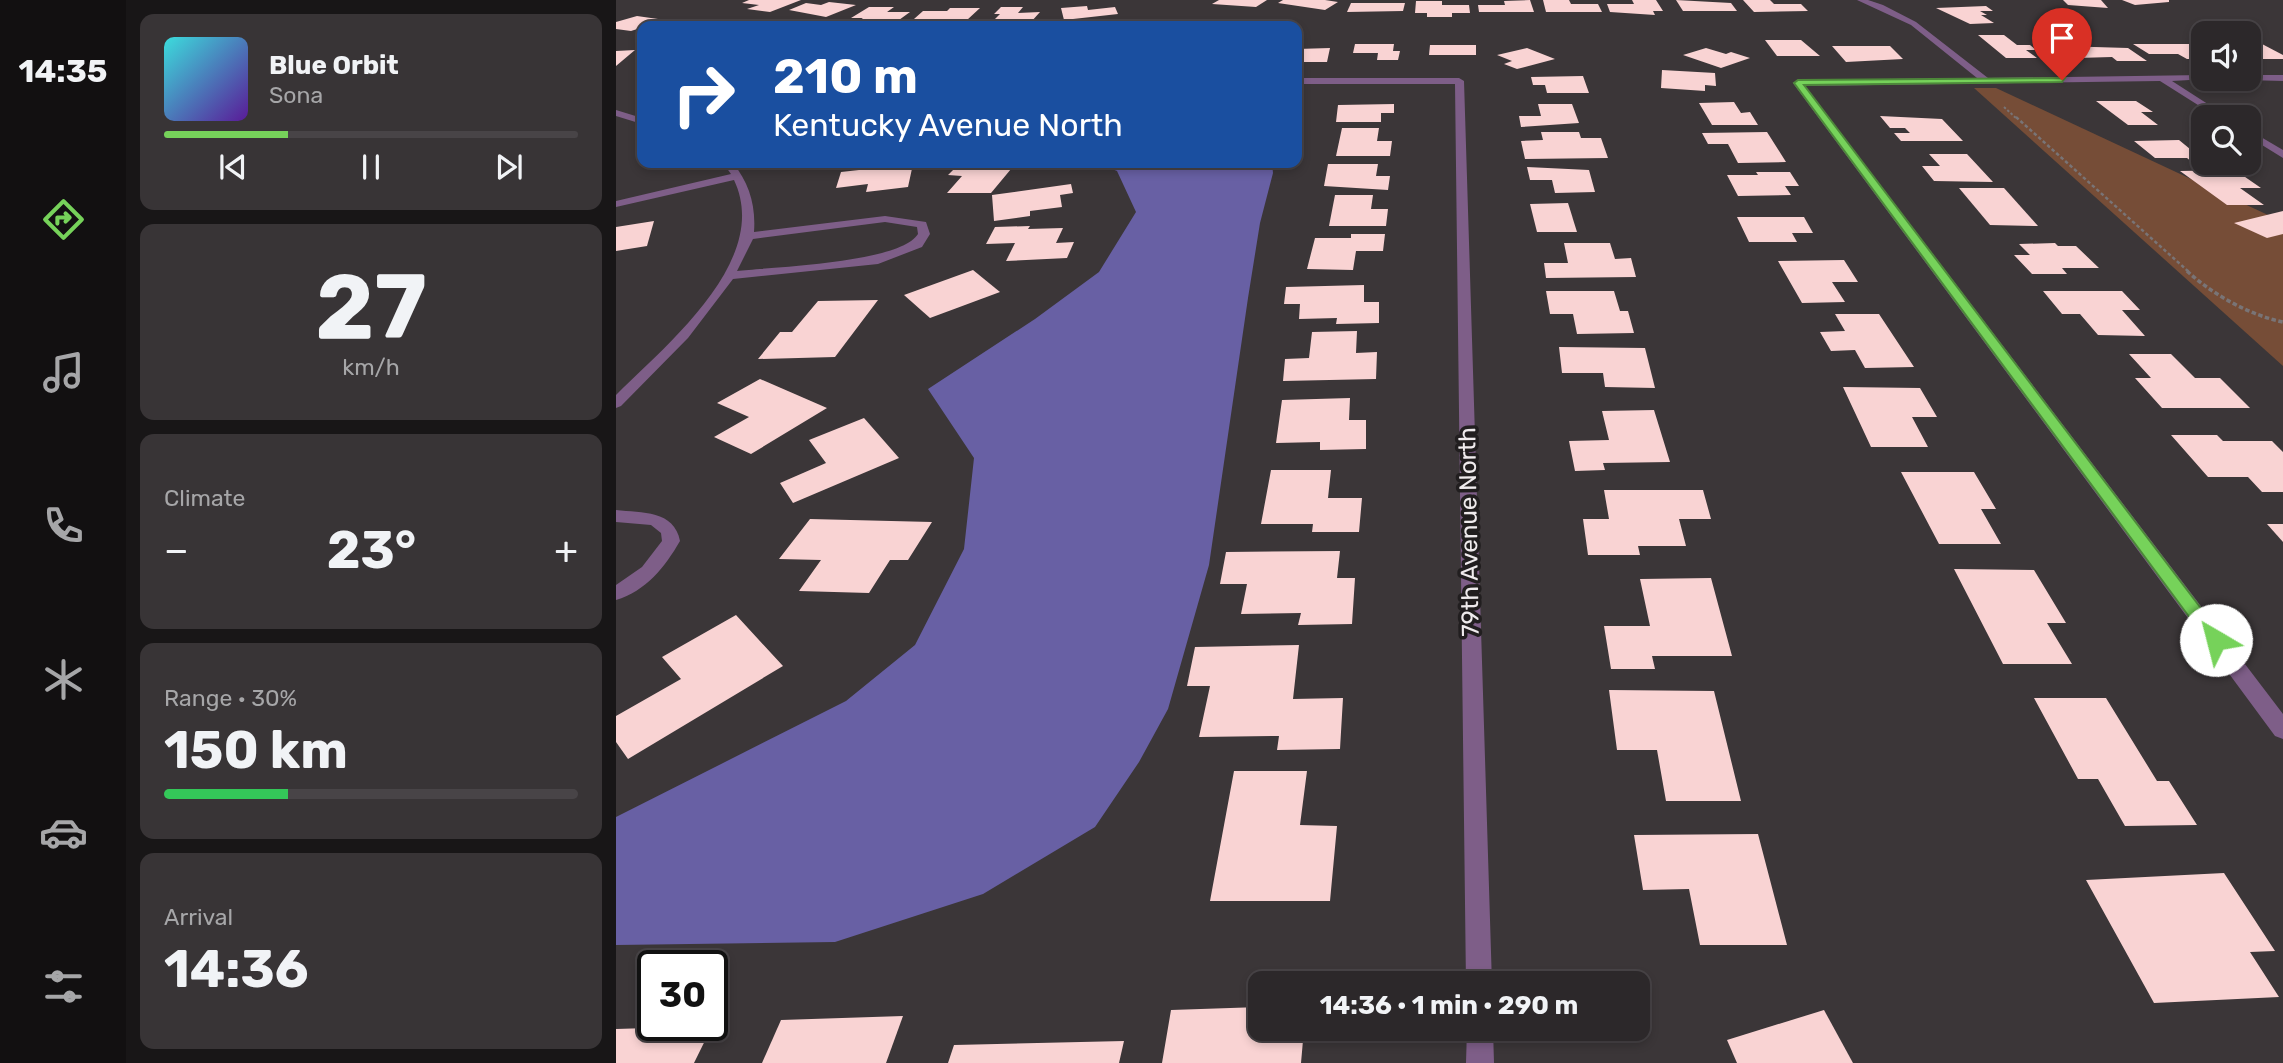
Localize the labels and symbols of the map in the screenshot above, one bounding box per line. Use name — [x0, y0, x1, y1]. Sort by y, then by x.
pin — [2032, 8, 2092, 80]
street label: 79th Avenue North — [1453, 427, 1485, 637]
position arrow — [2179, 603, 2253, 677]
speed limit sign: 30 — [637, 950, 728, 1041]

